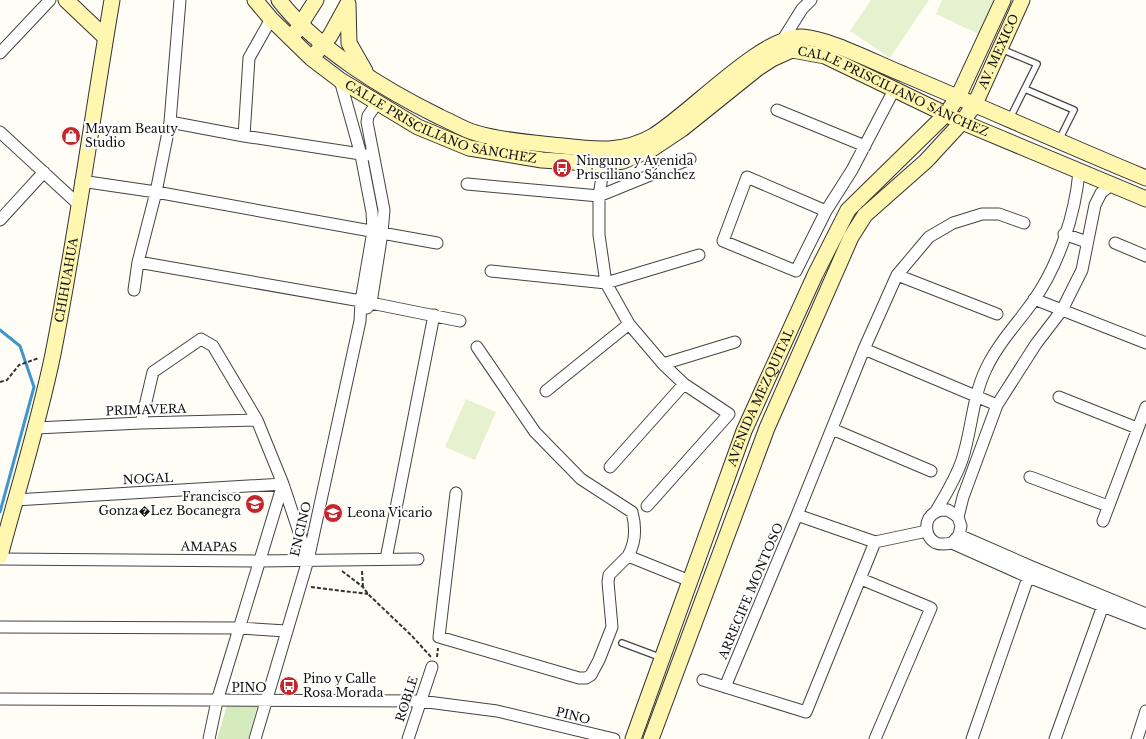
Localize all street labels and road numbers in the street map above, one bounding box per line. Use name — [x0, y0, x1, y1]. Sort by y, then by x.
street label: AV. MEXICO — [974, 11, 1022, 92]
street label: CALLE PRISCILIANO SÁNCHEZ — [796, 43, 991, 139]
street label: CALLE PRISCILIANO SÁNCHEZ — [342, 77, 538, 166]
street label: CHIHUAHUA — [51, 236, 81, 324]
street label: AVENIDA MEZQUITAL — [724, 325, 797, 469]
street label: PRIMAVERA — [105, 401, 187, 418]
street label: NOGAL — [122, 470, 174, 487]
street label: ENCINO — [287, 500, 314, 558]
street label: ARRECIFE MONTOSO — [715, 520, 786, 662]
street label: AMAPAS — [180, 538, 237, 554]
street label: ROBLE — [392, 674, 421, 724]
street label: PINO — [231, 680, 267, 695]
street label: PINO — [554, 704, 592, 727]

